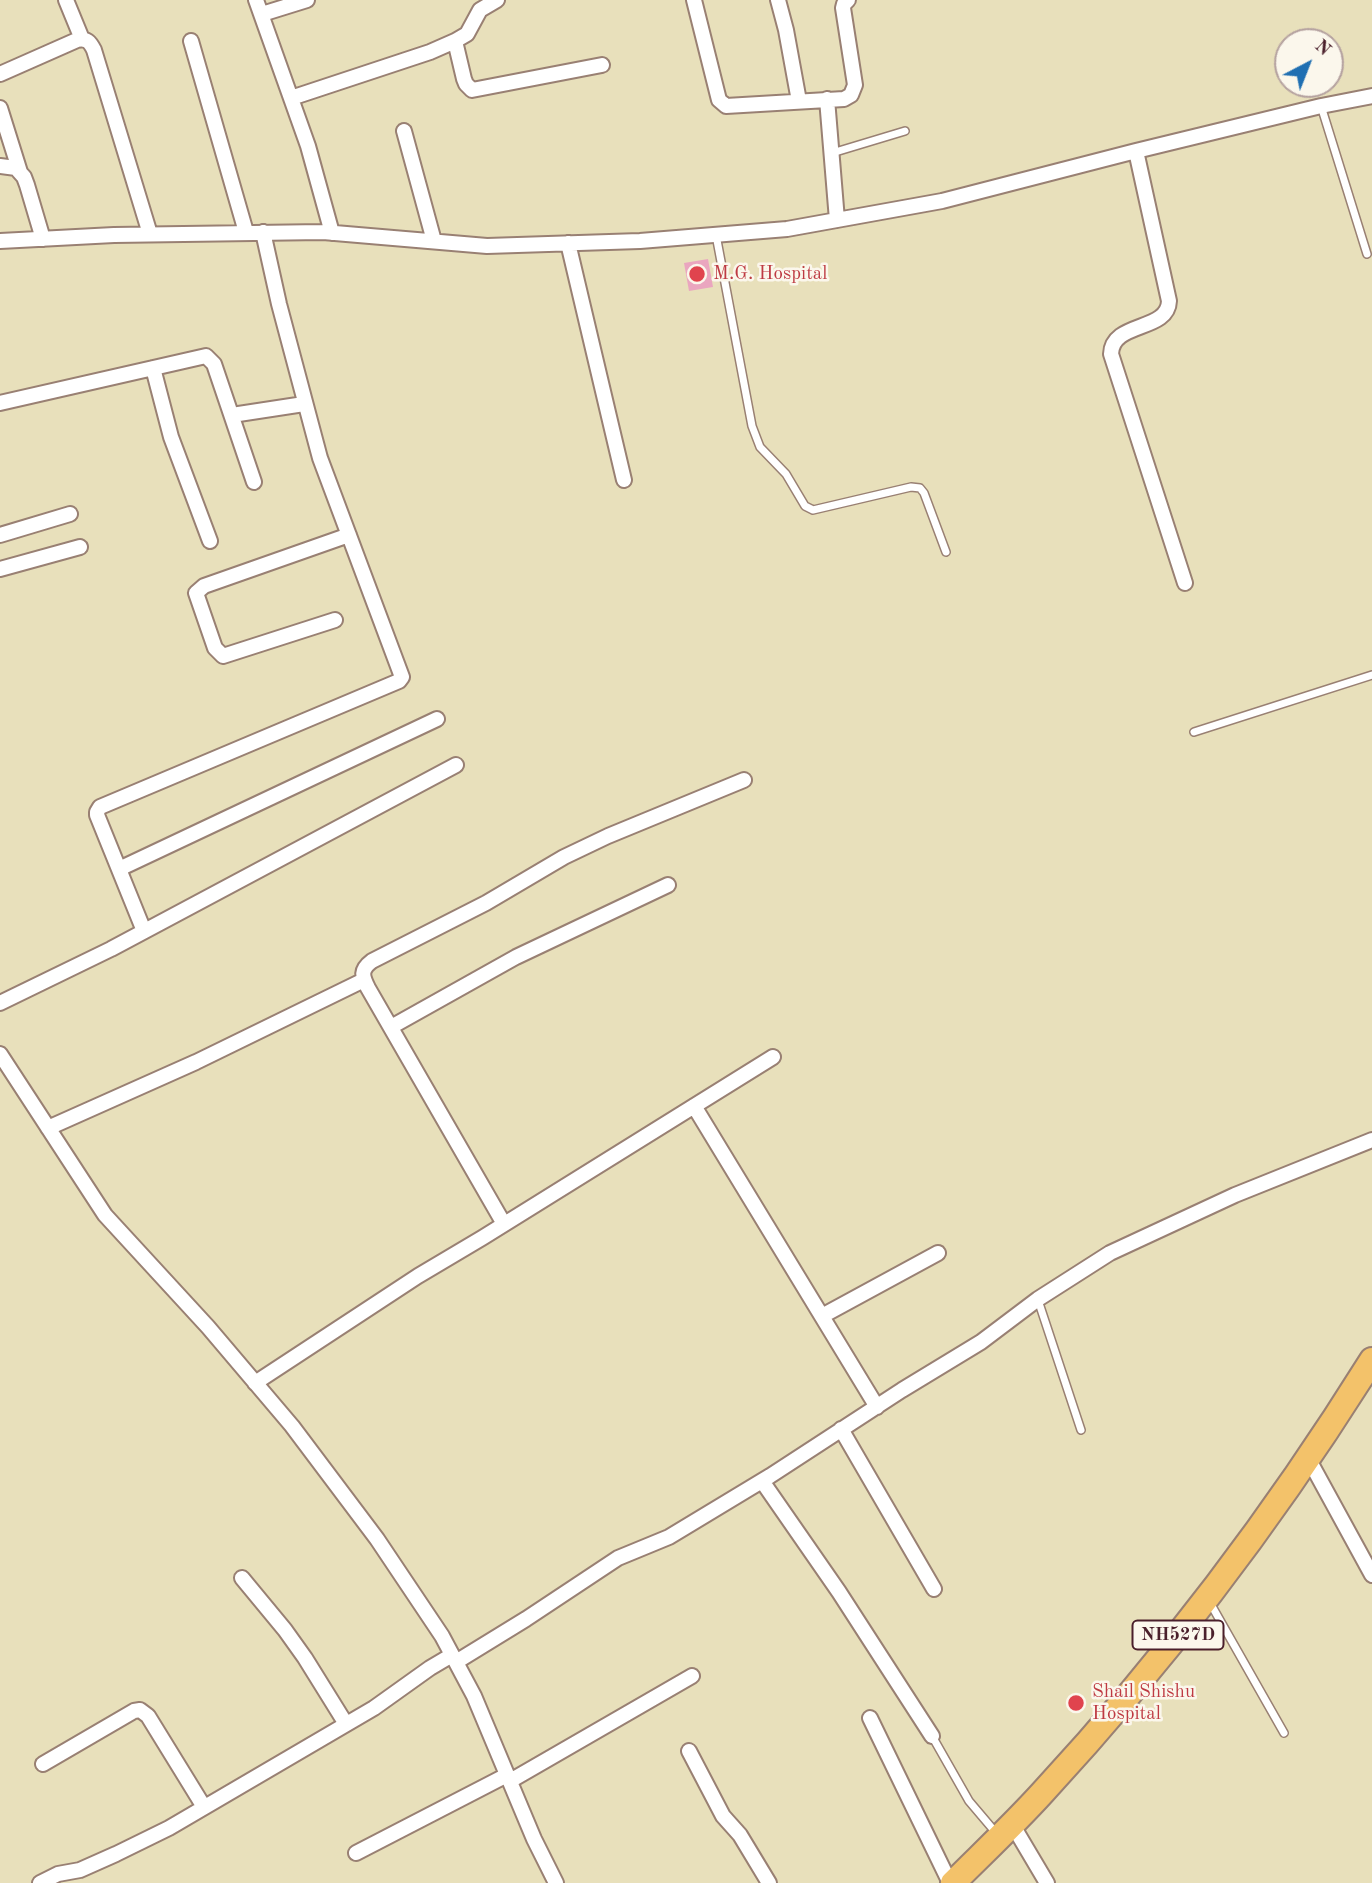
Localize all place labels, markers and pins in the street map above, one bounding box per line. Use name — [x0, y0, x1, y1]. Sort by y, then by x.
place label: M.G. Hospital — [713, 263, 827, 285]
marker: M.G. Hospital — [687, 264, 707, 284]
place label: Shail Shishu Hospital — [1092, 1681, 1195, 1725]
marker: Shail Shishu Hospital — [1066, 1693, 1086, 1713]

